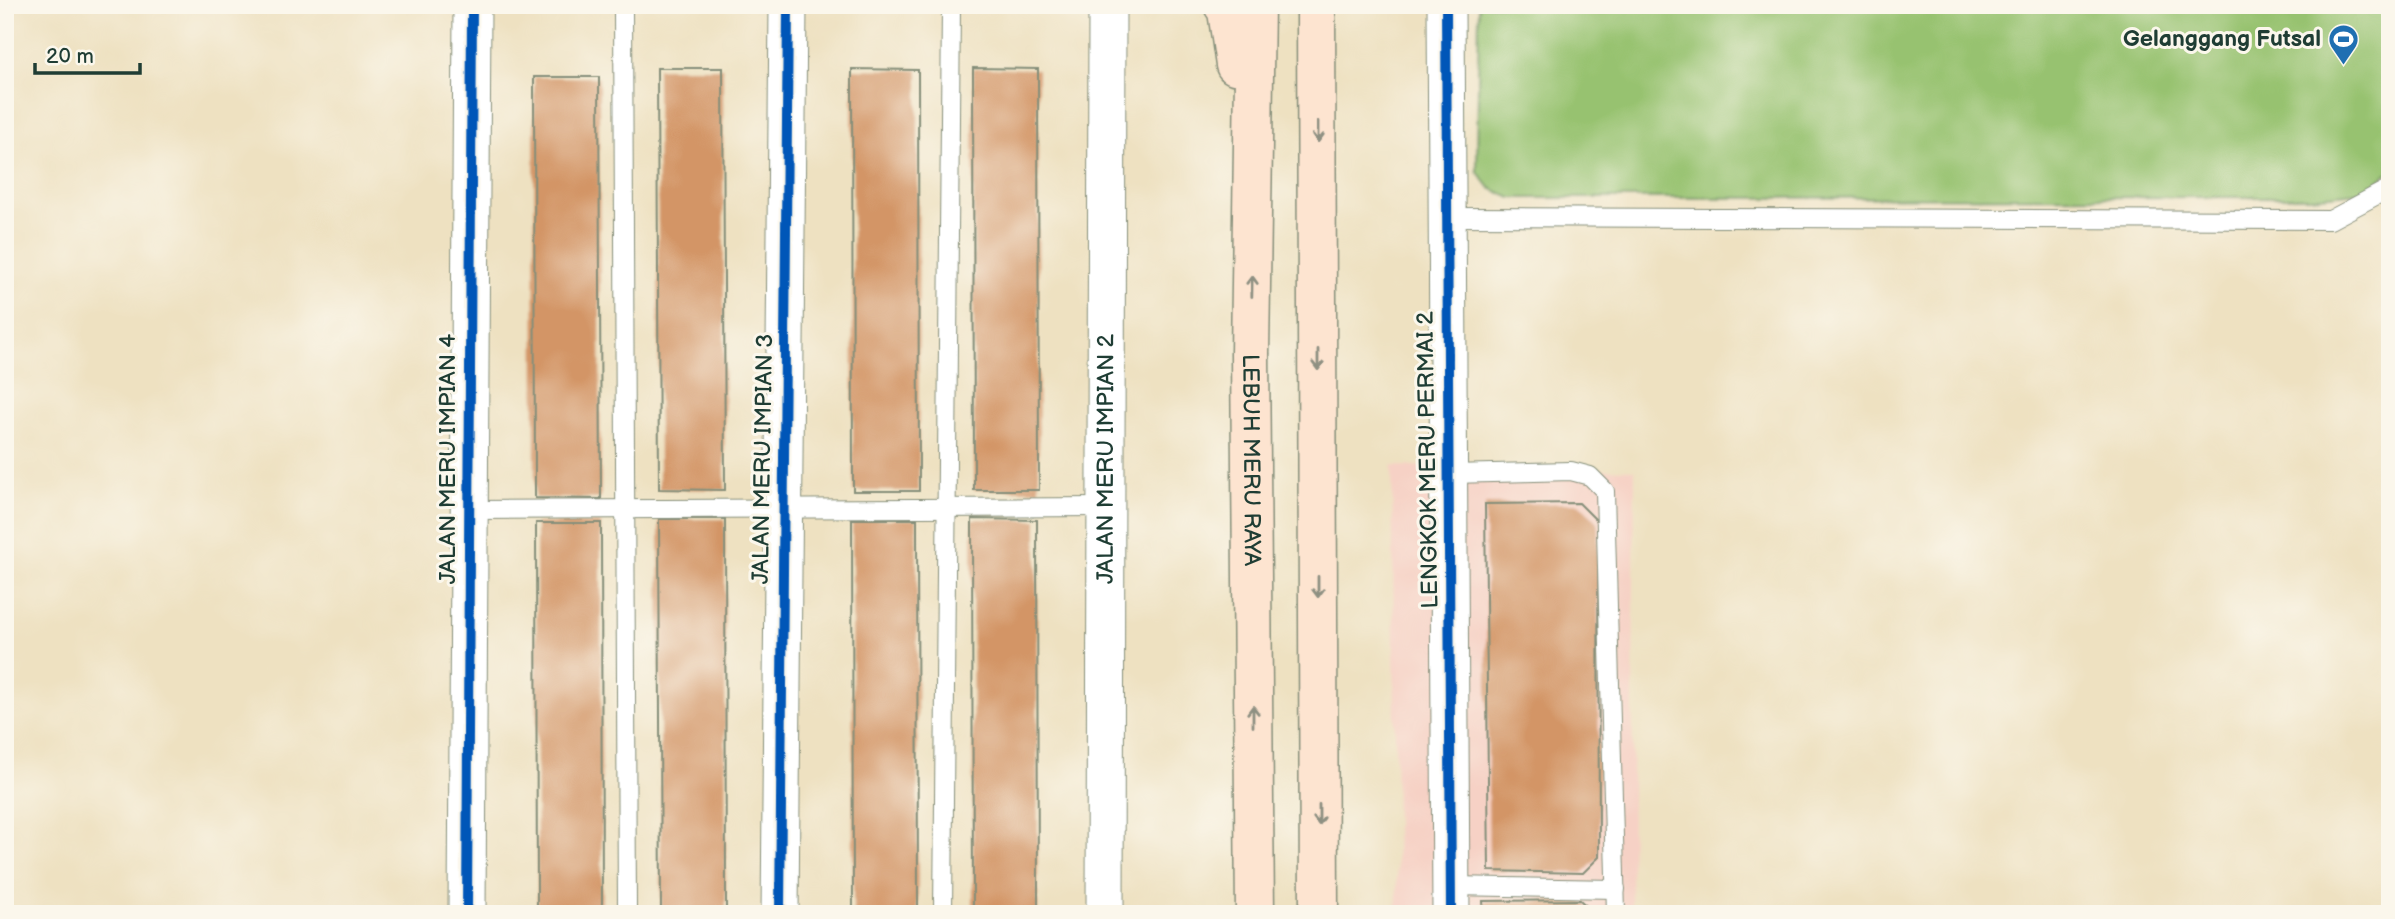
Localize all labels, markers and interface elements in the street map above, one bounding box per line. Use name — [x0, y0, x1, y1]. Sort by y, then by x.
sports icon: Gelanggang Futsal — [2327, 22, 2361, 66]
place label: Gelanggang Futsal — [2123, 25, 2321, 53]
scale bar — [35, 32, 140, 76]
text: 20 m — [46, 44, 94, 69]
one-way arrow — [1311, 120, 1325, 143]
one-way arrow — [1245, 274, 1258, 297]
street label: LENGKOK MERU PERMAI 2 — [1411, 311, 1445, 609]
street label: JALAN MERU IMPIAN 4 — [434, 334, 462, 584]
street label: JALAN MERU IMPIAN 3 — [747, 334, 779, 584]
street label: JALAN MERU IMPIAN 2 — [1092, 334, 1120, 584]
one-way arrow — [1311, 348, 1325, 371]
street label: LEBUH MERU RAYA — [1236, 354, 1266, 567]
one-way arrow — [1311, 575, 1325, 598]
one-way arrow — [1246, 705, 1260, 728]
one-way arrow — [1312, 803, 1326, 826]

